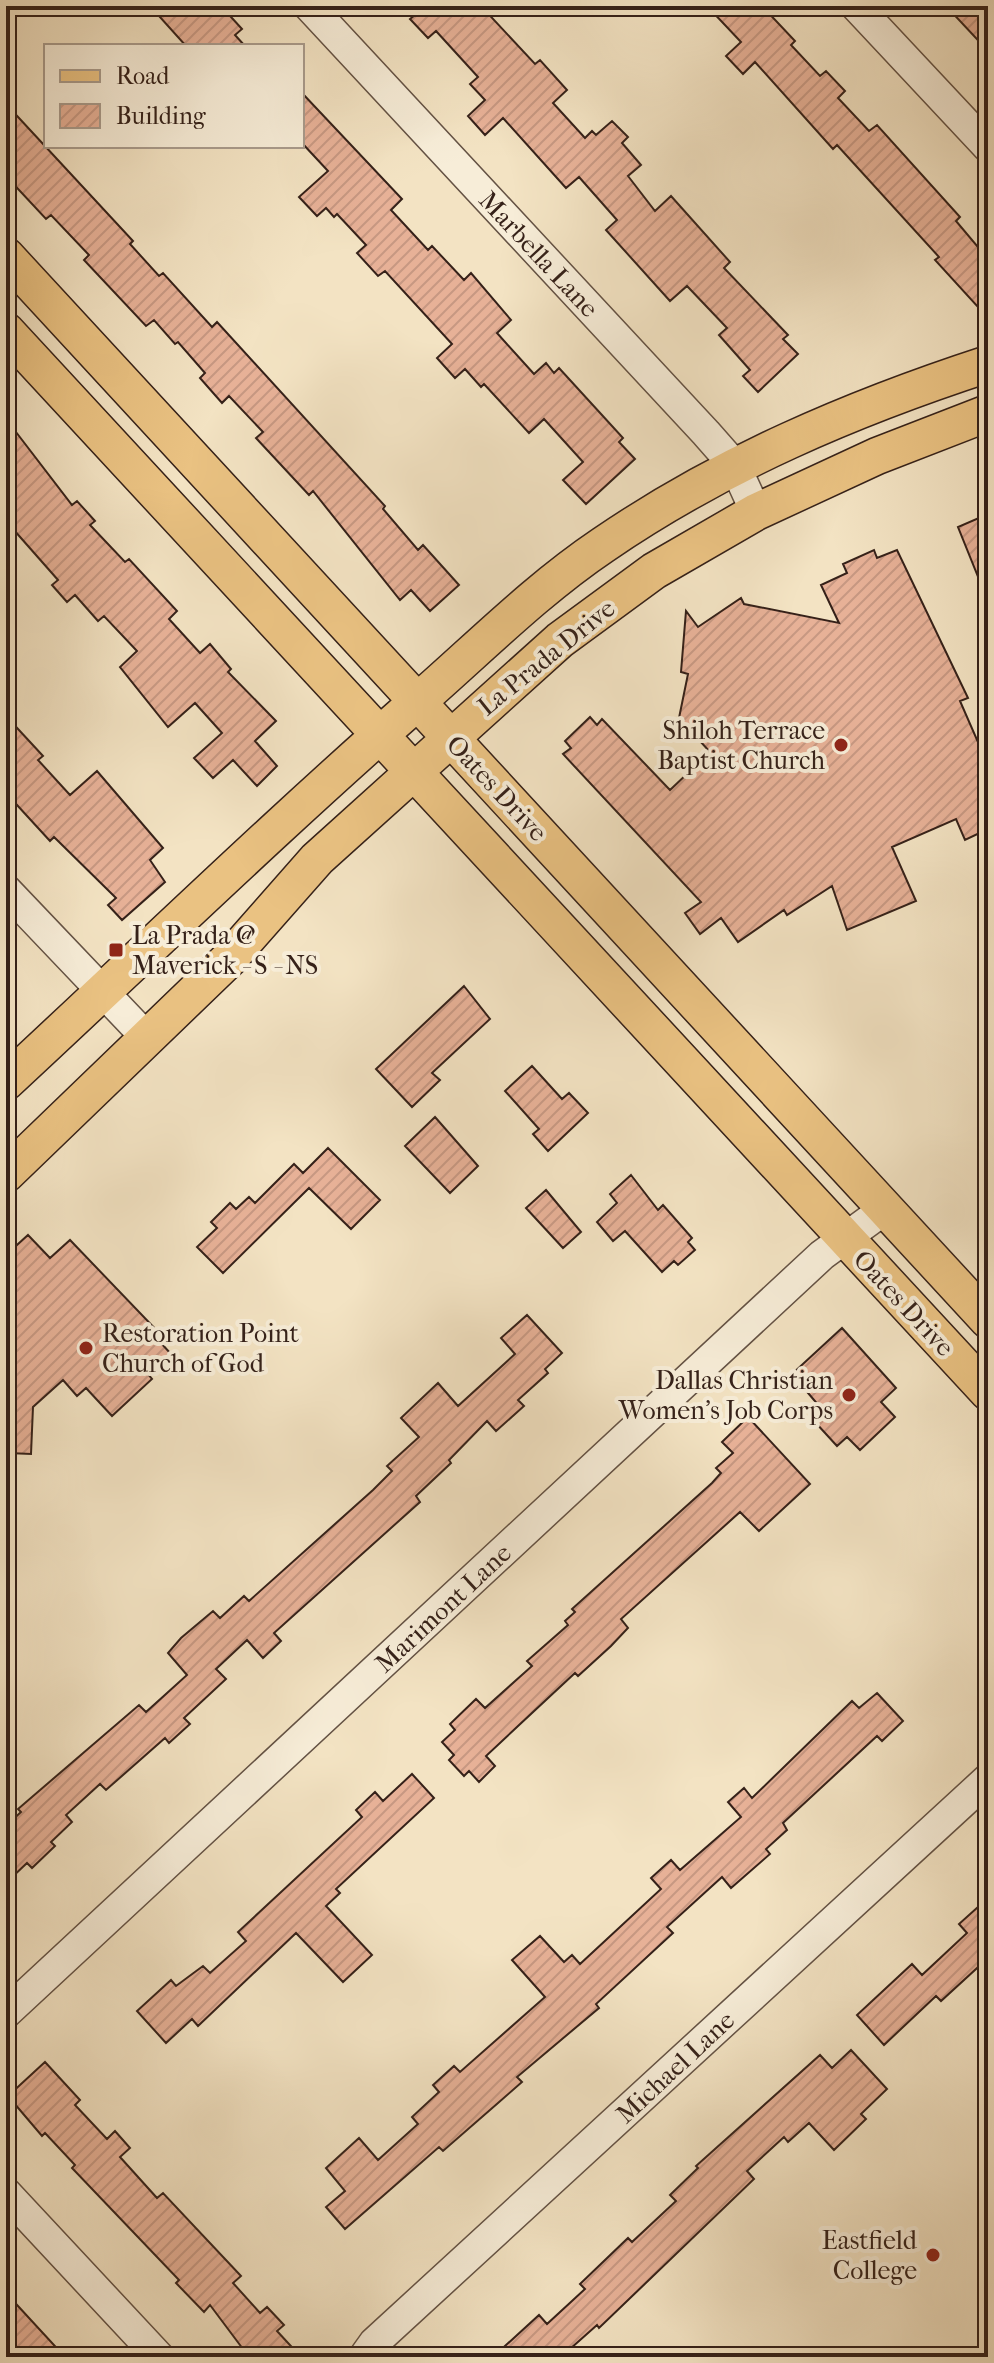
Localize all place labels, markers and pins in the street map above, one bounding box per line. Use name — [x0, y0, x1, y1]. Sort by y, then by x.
place label: Shiloh Terrace Baptist Church — [657, 715, 825, 776]
marker: Shiloh Terrace Baptist Church — [832, 736, 850, 754]
place label: La Prada @ Maverick - S - NS — [132, 920, 318, 981]
marker: La Prada @ Maverick - S - NS — [107, 941, 125, 959]
place label: Restoration Point Church of God — [102, 1318, 299, 1379]
marker: Restoration Point Church of God — [77, 1339, 95, 1357]
place label: Dallas Christian Women's Job Corps — [618, 1365, 833, 1426]
marker: Dallas Christian Women's Job Corps — [840, 1386, 858, 1404]
place label: Eastfield College — [822, 2225, 918, 2286]
marker: Eastfield College — [924, 2246, 942, 2264]

